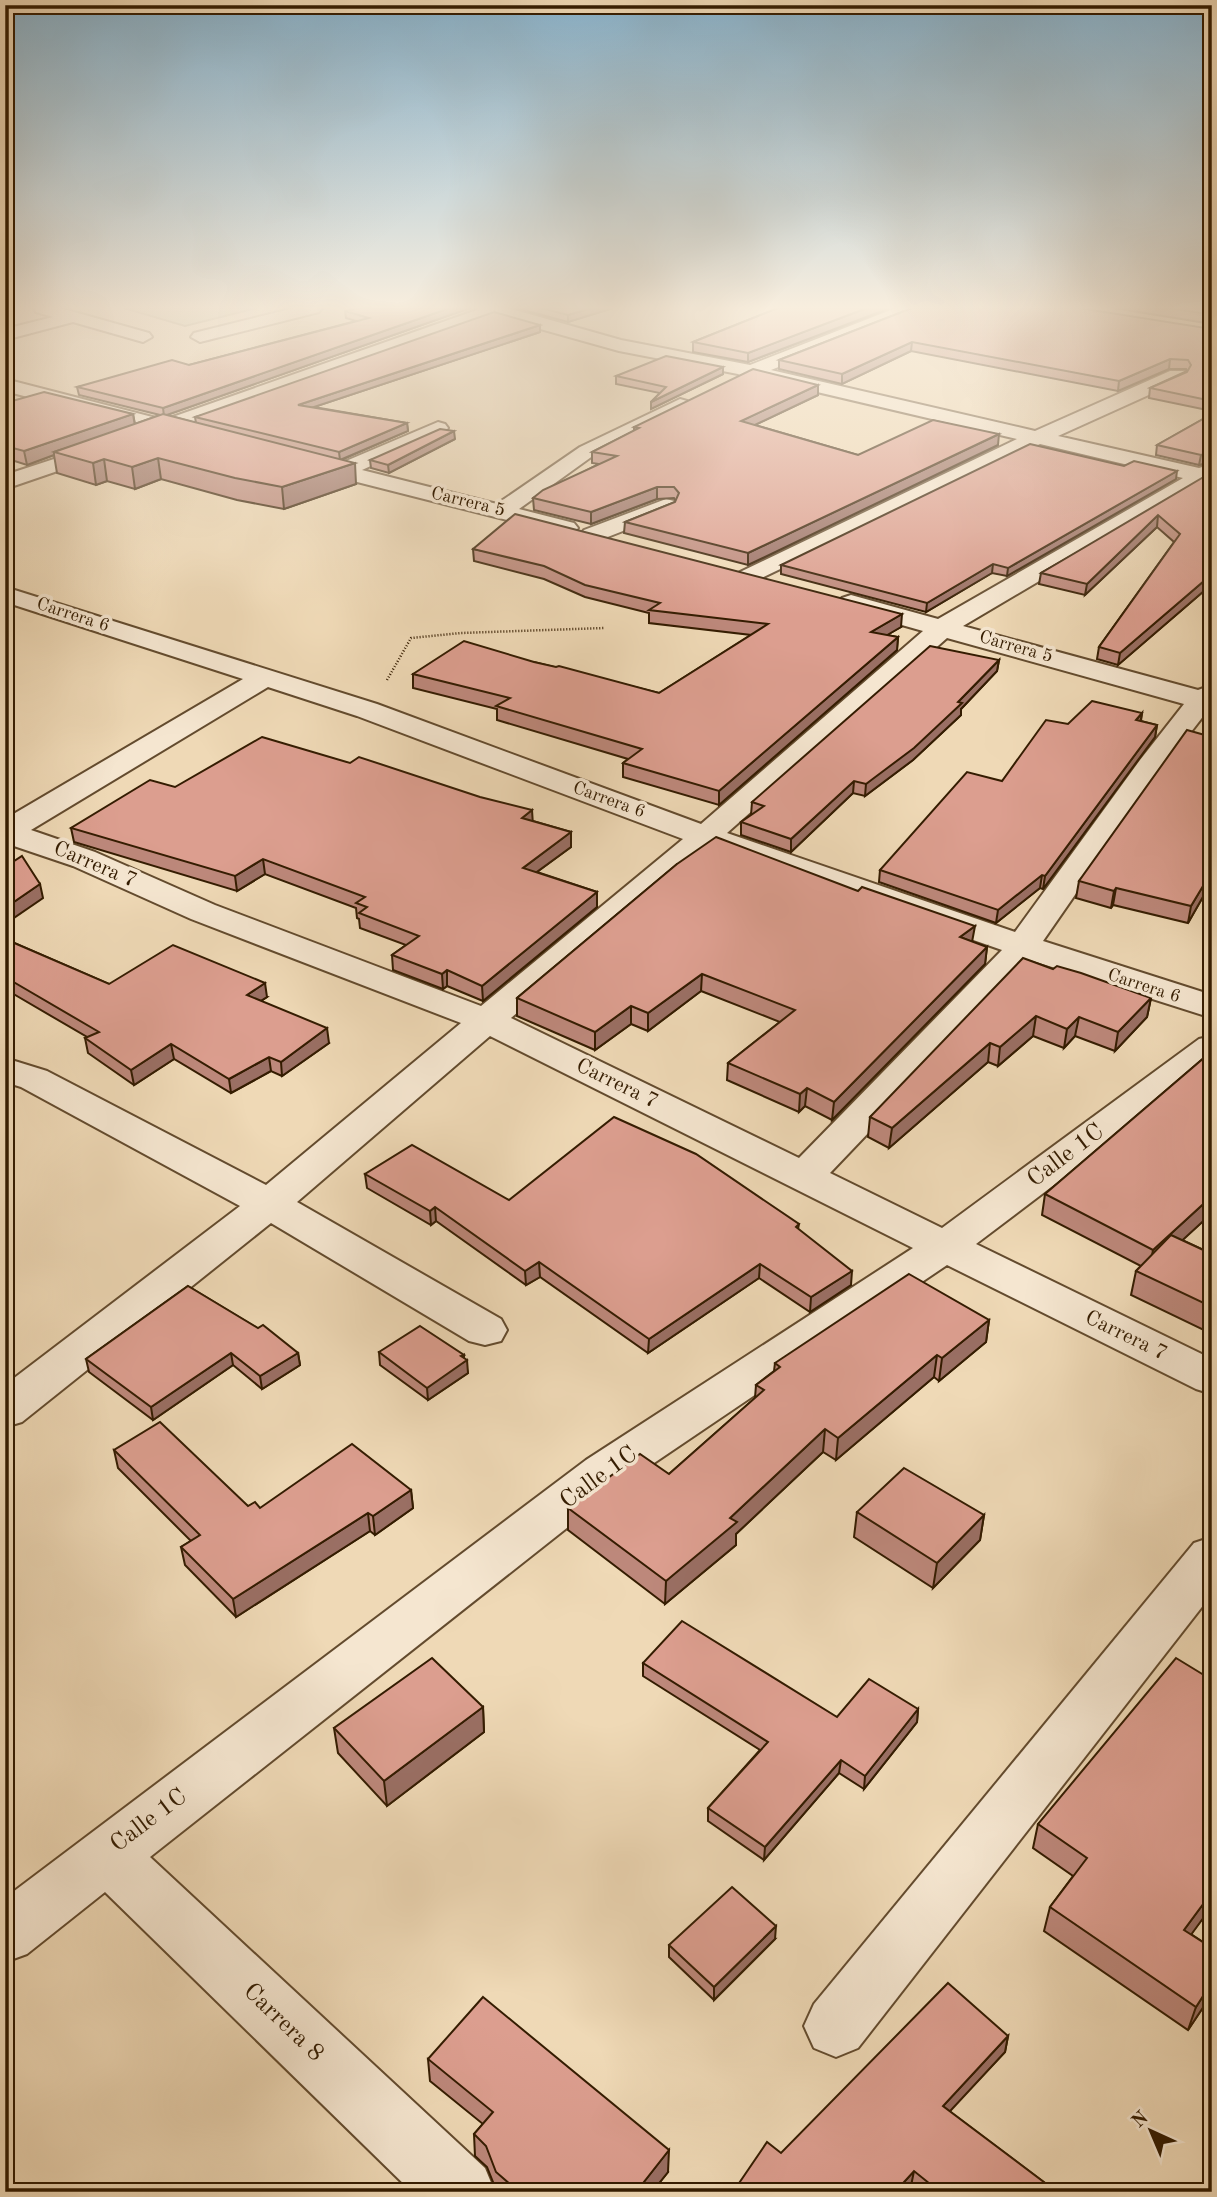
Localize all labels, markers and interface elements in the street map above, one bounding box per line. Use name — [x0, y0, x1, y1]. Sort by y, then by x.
street label: Carrera 5 — [429, 484, 507, 520]
street label: Carrera 6 — [34, 595, 112, 635]
street label: Carrera 5 — [977, 628, 1055, 666]
street label: Carrera 6 — [570, 779, 648, 821]
street label: Carrera 7 — [50, 838, 140, 892]
street label: Carrera 6 — [1105, 966, 1183, 1006]
street label: Carrera 7 — [573, 1055, 661, 1113]
street label: Calle 1C — [1023, 1120, 1109, 1192]
street label: Carrera 7 — [1082, 1307, 1170, 1365]
street label: Calle 1C — [556, 1442, 642, 1514]
street label: Calle 1C — [106, 1785, 192, 1857]
street label: Carrera 8 — [238, 1979, 328, 2067]
north arrow — [1116, 2096, 1186, 2166]
text: N — [1129, 2108, 1153, 2132]

